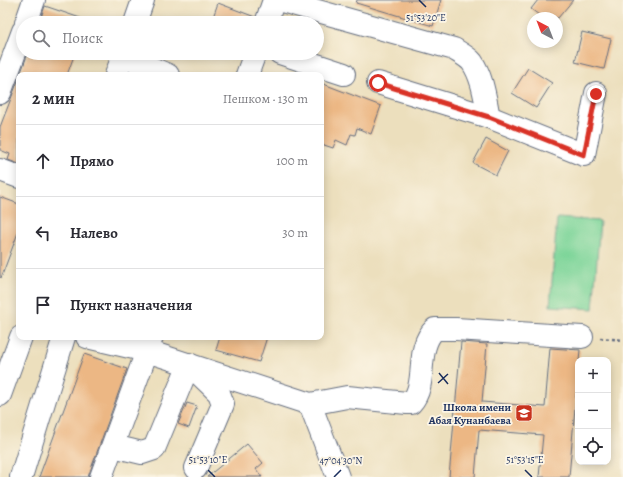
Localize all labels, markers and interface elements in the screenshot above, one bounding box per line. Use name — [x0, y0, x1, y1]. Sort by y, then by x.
text: 51°53'20"E — [406, 11, 446, 24]
north arrow — [527, 12, 563, 48]
search box — [16, 16, 324, 60]
icon: search — [30, 27, 52, 49]
text: Поиск — [62, 28, 103, 48]
route start — [369, 74, 387, 92]
route end — [587, 85, 605, 103]
text: 2 мин — [32, 87, 75, 110]
text: Пешком · 130 m — [223, 90, 308, 107]
icon: ahead — [32, 150, 54, 172]
text: Прямо — [70, 151, 114, 171]
text: 100 m — [276, 152, 308, 169]
icon: left — [32, 222, 54, 244]
text: Налево — [70, 223, 118, 243]
text: 30 m — [282, 224, 308, 241]
icon: arrive — [32, 294, 54, 316]
text: Пункт назначения — [70, 295, 192, 315]
map controls — [575, 357, 611, 465]
button: + — [575, 357, 611, 393]
button: − — [575, 393, 611, 429]
place label: Школа имени Абая Кунанбаева — [428, 400, 512, 428]
school or university icon: Школа имени Абая Кунанбаева — [514, 403, 534, 423]
button: locate — [575, 429, 611, 465]
text: 51°53'10"E — [189, 453, 227, 466]
text: 51°53'15"E — [506, 453, 544, 466]
text: 47°04'30"N — [319, 454, 363, 467]

